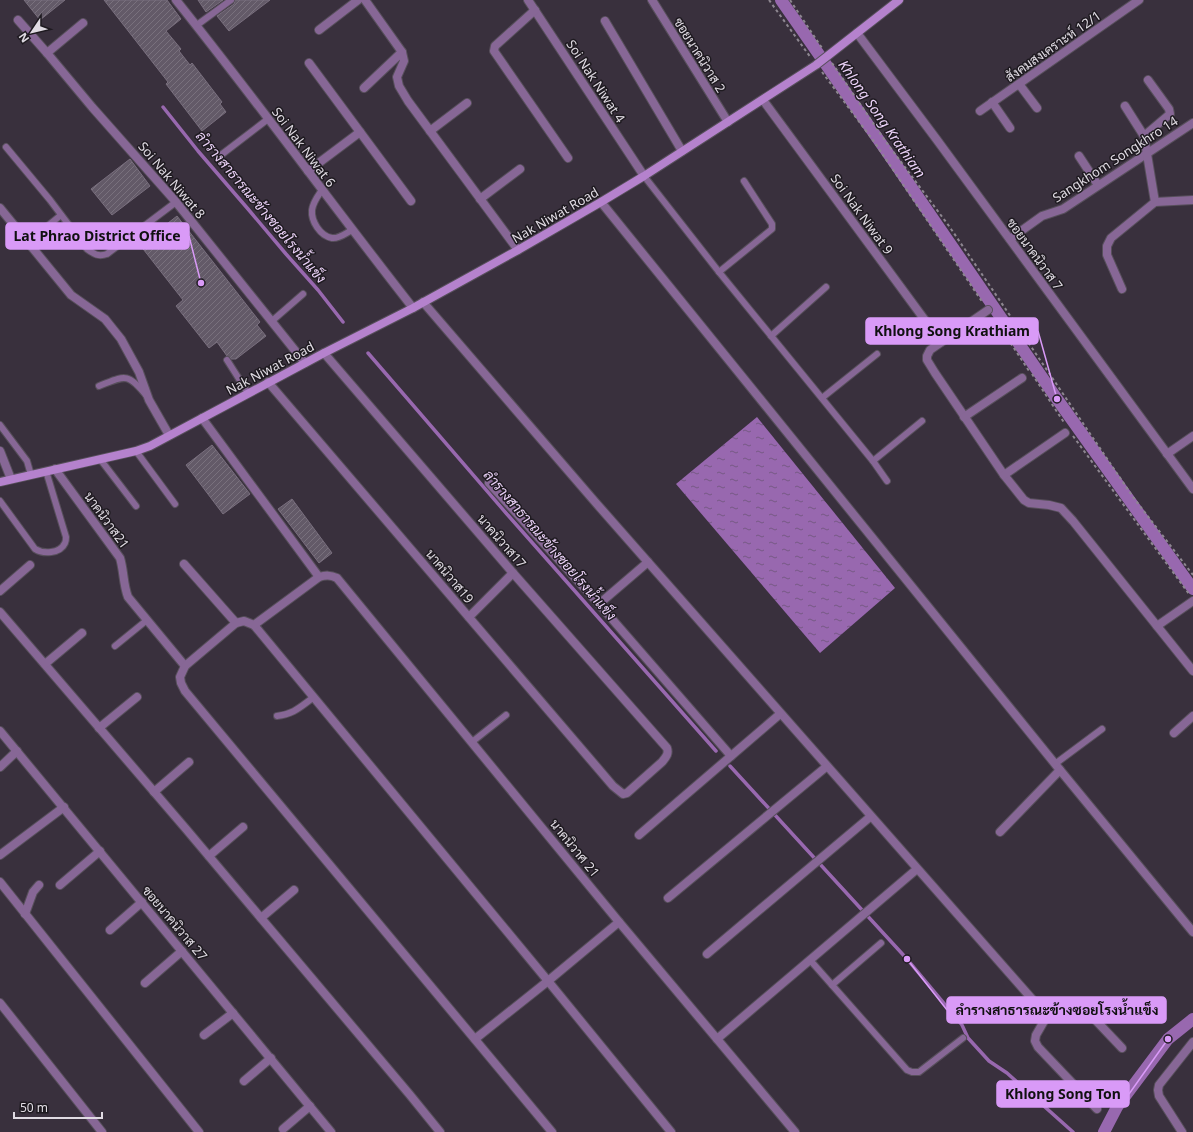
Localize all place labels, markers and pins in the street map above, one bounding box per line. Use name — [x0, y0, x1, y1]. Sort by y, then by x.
callout: Lat Phrao District Office — [6, 223, 189, 249]
callout: Khlong Song Krathiam — [866, 318, 1038, 344]
callout: ลำรางสาธารณะข้างซอยโรงน้ำแข็ง — [947, 997, 1166, 1023]
callout: Khlong Song Ton — [997, 1081, 1129, 1107]

